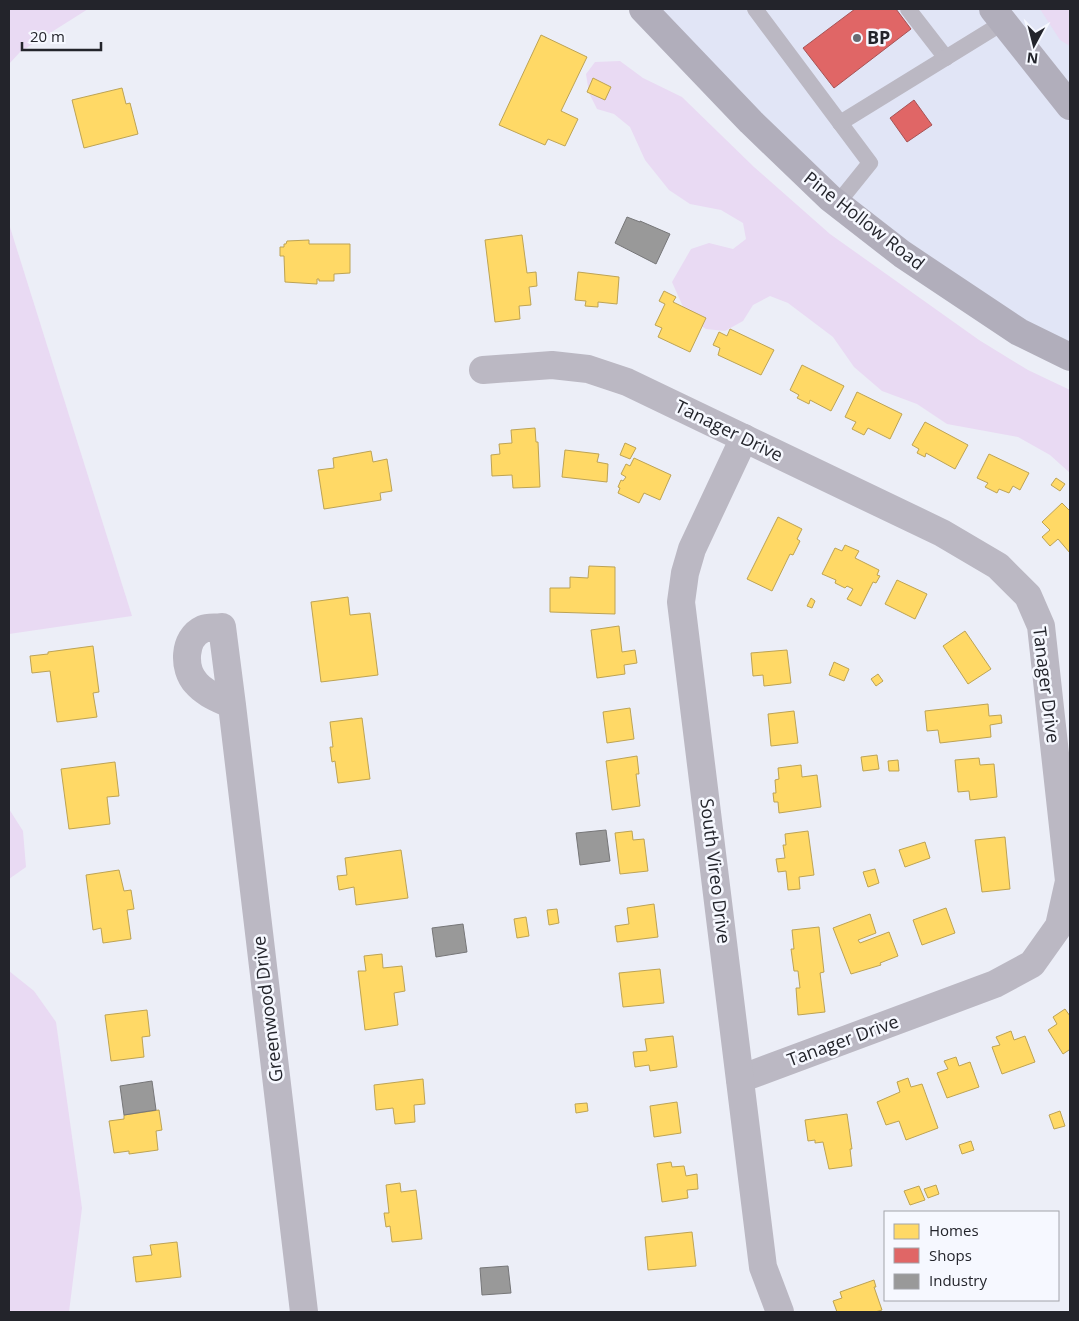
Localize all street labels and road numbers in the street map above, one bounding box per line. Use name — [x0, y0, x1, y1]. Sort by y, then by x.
street label: Pine Hollow Road — [799, 166, 930, 275]
street label: Tanager Drive — [672, 394, 787, 467]
street label: Tanager Drive — [1028, 625, 1066, 744]
street label: South Vireo Drive — [695, 797, 737, 945]
street label: Greenwood Drive — [246, 935, 288, 1084]
street label: Tanager Drive — [784, 1009, 902, 1071]

